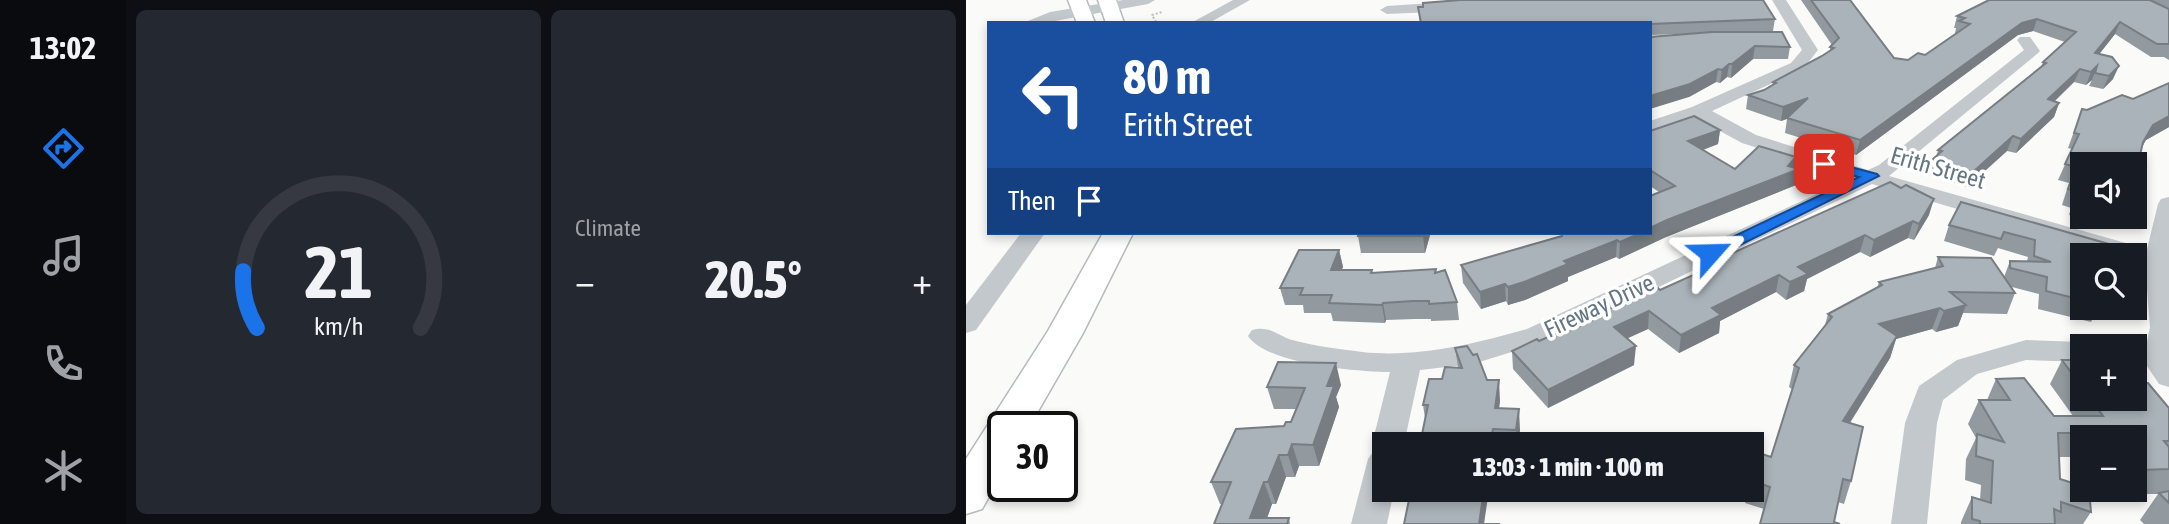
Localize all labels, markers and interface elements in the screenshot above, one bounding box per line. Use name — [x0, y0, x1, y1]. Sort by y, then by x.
text: 13:02 — [30, 29, 96, 66]
text: 80 m — [1123, 48, 1211, 104]
icon: left — [1008, 49, 1099, 140]
text: Erith Street — [1123, 106, 1253, 143]
icon: directions — [39, 124, 88, 173]
pin — [1794, 134, 1854, 194]
street label: Erith Street — [1888, 141, 1989, 194]
icon: arrive — [1805, 145, 1843, 183]
map controls — [2070, 152, 2147, 502]
button: sound — [2070, 152, 2147, 229]
icon: arrive — [1070, 182, 1108, 220]
text: Then — [1008, 186, 1056, 216]
text: Climate — [575, 215, 641, 241]
position arrow — [1673, 216, 1747, 290]
text: 21 — [304, 230, 373, 313]
icon: music — [39, 231, 88, 280]
button: search — [2070, 243, 2147, 320]
text: 20.5° — [705, 249, 802, 309]
text: − — [575, 259, 595, 302]
text: + — [912, 259, 932, 302]
street label: Fireway Drive — [1540, 268, 1658, 343]
text: km/h — [314, 312, 363, 340]
button: + — [2070, 334, 2147, 411]
icon: phone — [39, 339, 88, 388]
speed limit sign: 30 — [987, 411, 1078, 502]
button: − — [2070, 425, 2147, 502]
icon: climate — [39, 446, 88, 495]
text: 13:03 · 1 min · 100 m — [1472, 452, 1664, 482]

